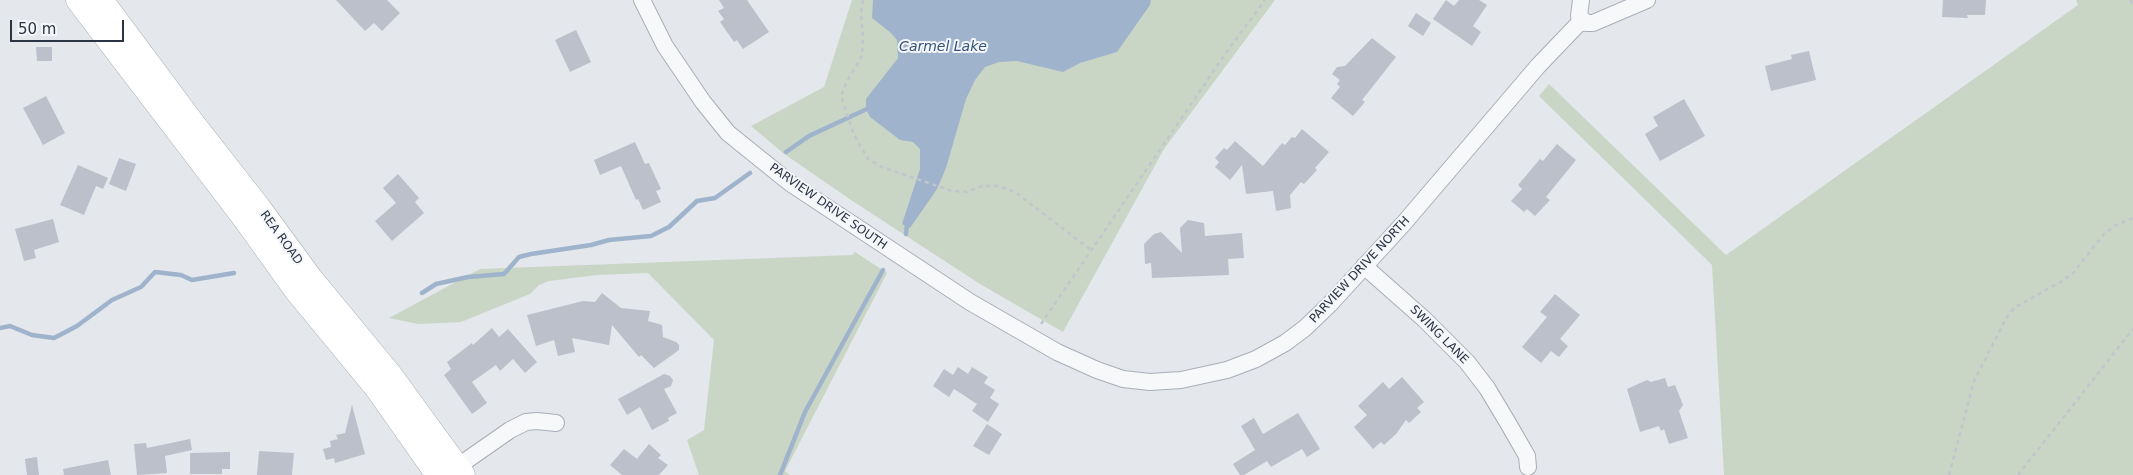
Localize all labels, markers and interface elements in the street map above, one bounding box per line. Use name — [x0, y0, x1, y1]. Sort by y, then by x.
scale bar — [12, 10, 126, 42]
text: 50 m — [18, 20, 56, 38]
water label: Carmel Lake — [899, 39, 987, 55]
street label: PARVIEW DRIVE SOUTH — [766, 161, 890, 253]
street label: REA ROAD — [257, 208, 305, 268]
street label: PARVIEW DRIVE NORTH — [1307, 214, 1413, 326]
street label: SWING LANE — [1407, 303, 1471, 367]

